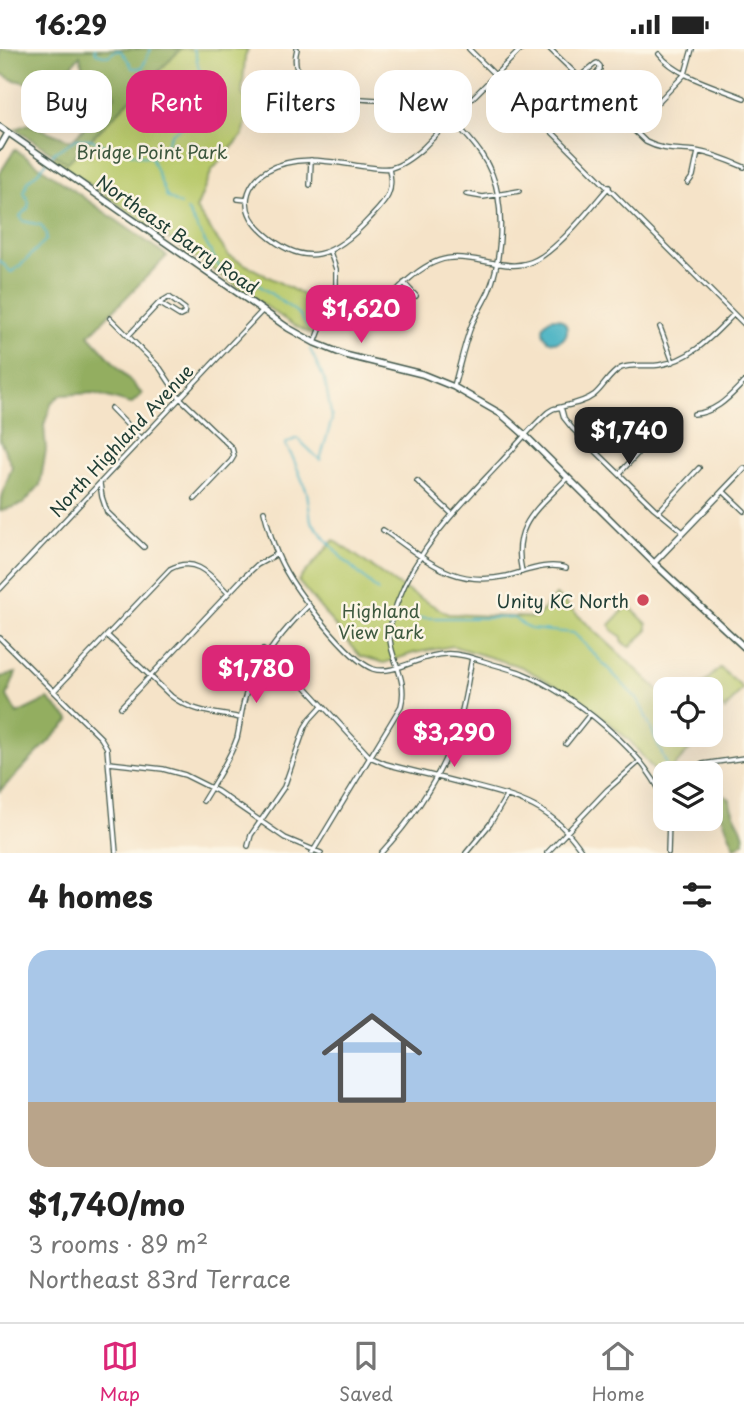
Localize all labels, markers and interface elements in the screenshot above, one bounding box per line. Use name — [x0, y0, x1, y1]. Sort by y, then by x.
text: 16:29 — [35, 5, 107, 44]
chip: Buy — [21, 70, 112, 133]
chip: Rent — [126, 70, 227, 133]
chip: Filters — [241, 70, 360, 133]
chip: New — [374, 70, 472, 133]
chip: Apartment — [486, 70, 662, 133]
park label: Bridge Point Park — [76, 138, 228, 165]
street label: Northeast Barry Road — [91, 168, 265, 300]
pin: $1,620 — [304, 285, 418, 345]
text: $1,620 — [322, 290, 400, 325]
street label: North Highland Avenue — [43, 357, 199, 522]
pin: $1,740 — [572, 407, 686, 467]
text: $1,740 — [590, 412, 668, 447]
place label: Unity KC North — [496, 587, 629, 614]
marker: Unity KC North — [635, 592, 651, 608]
park label: Highland View Park — [338, 597, 424, 645]
pin: $1,780 — [199, 645, 313, 705]
text: $1,780 — [218, 650, 294, 685]
map controls — [653, 677, 723, 831]
button: locate — [653, 677, 723, 747]
pin: $3,290 — [397, 709, 511, 769]
text: $3,290 — [413, 714, 495, 749]
button: layers — [653, 761, 723, 831]
text: 4 homes — [28, 873, 153, 918]
icon: filters — [678, 876, 716, 914]
icon: home — [309, 995, 435, 1121]
text: $1,740/mo — [28, 1181, 185, 1226]
text: 3 rooms · 89 m² — [28, 1226, 208, 1261]
text: Northeast 83rd Terrace — [28, 1261, 291, 1296]
tab: Map — [99, 1337, 140, 1407]
tab: Saved — [339, 1337, 393, 1407]
tab: Home — [592, 1337, 645, 1407]

